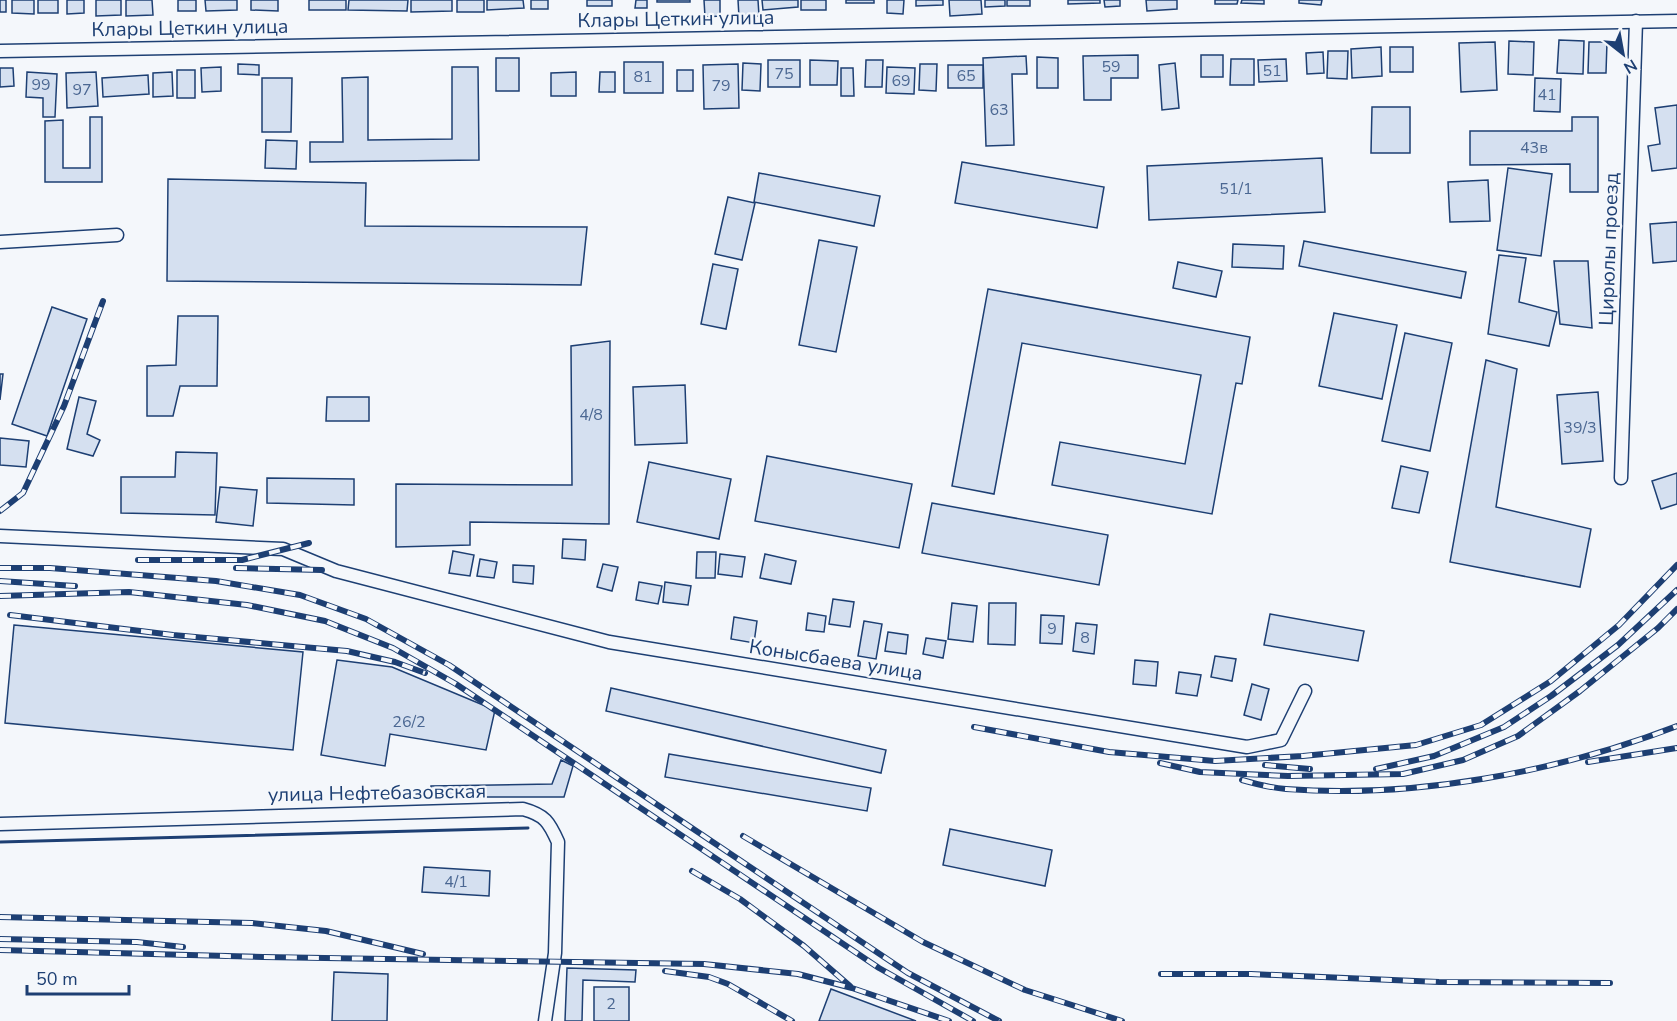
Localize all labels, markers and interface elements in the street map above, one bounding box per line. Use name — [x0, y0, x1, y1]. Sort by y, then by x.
street label: Клары Цеткин улица — [577, 4, 775, 34]
street label: Клары Цеткин улица — [91, 13, 289, 43]
north arrow — [1593, 24, 1653, 84]
text: N — [1619, 53, 1641, 79]
house number: 59 — [1101, 56, 1121, 78]
house number: 51 — [1262, 60, 1282, 82]
house number: 75 — [774, 63, 794, 85]
house number: 65 — [956, 65, 976, 87]
house number: 81 — [633, 66, 653, 88]
house number: 69 — [891, 70, 911, 92]
house number: 99 — [31, 74, 51, 96]
house number: 79 — [711, 75, 731, 97]
house number: 97 — [72, 79, 92, 101]
house number: 41 — [1537, 84, 1557, 106]
house number: 63 — [989, 99, 1009, 121]
house number: 43в — [1520, 137, 1548, 159]
street label: Цирюлы проезд — [1593, 172, 1625, 326]
house number: 51/1 — [1219, 178, 1253, 200]
house number: 4/8 — [579, 404, 603, 426]
house number: 39/3 — [1563, 417, 1597, 439]
house number: 9 — [1047, 618, 1057, 640]
house number: 8 — [1080, 627, 1090, 649]
street label: Конысбаева улица — [747, 633, 925, 687]
house number: 26/2 — [392, 711, 426, 733]
street label: улица Нефтебазовская — [268, 778, 486, 808]
house number: 4/1 — [444, 871, 468, 893]
scale bar — [27, 958, 129, 996]
text: 50 m — [36, 967, 78, 991]
house number: 2 — [606, 993, 616, 1015]

